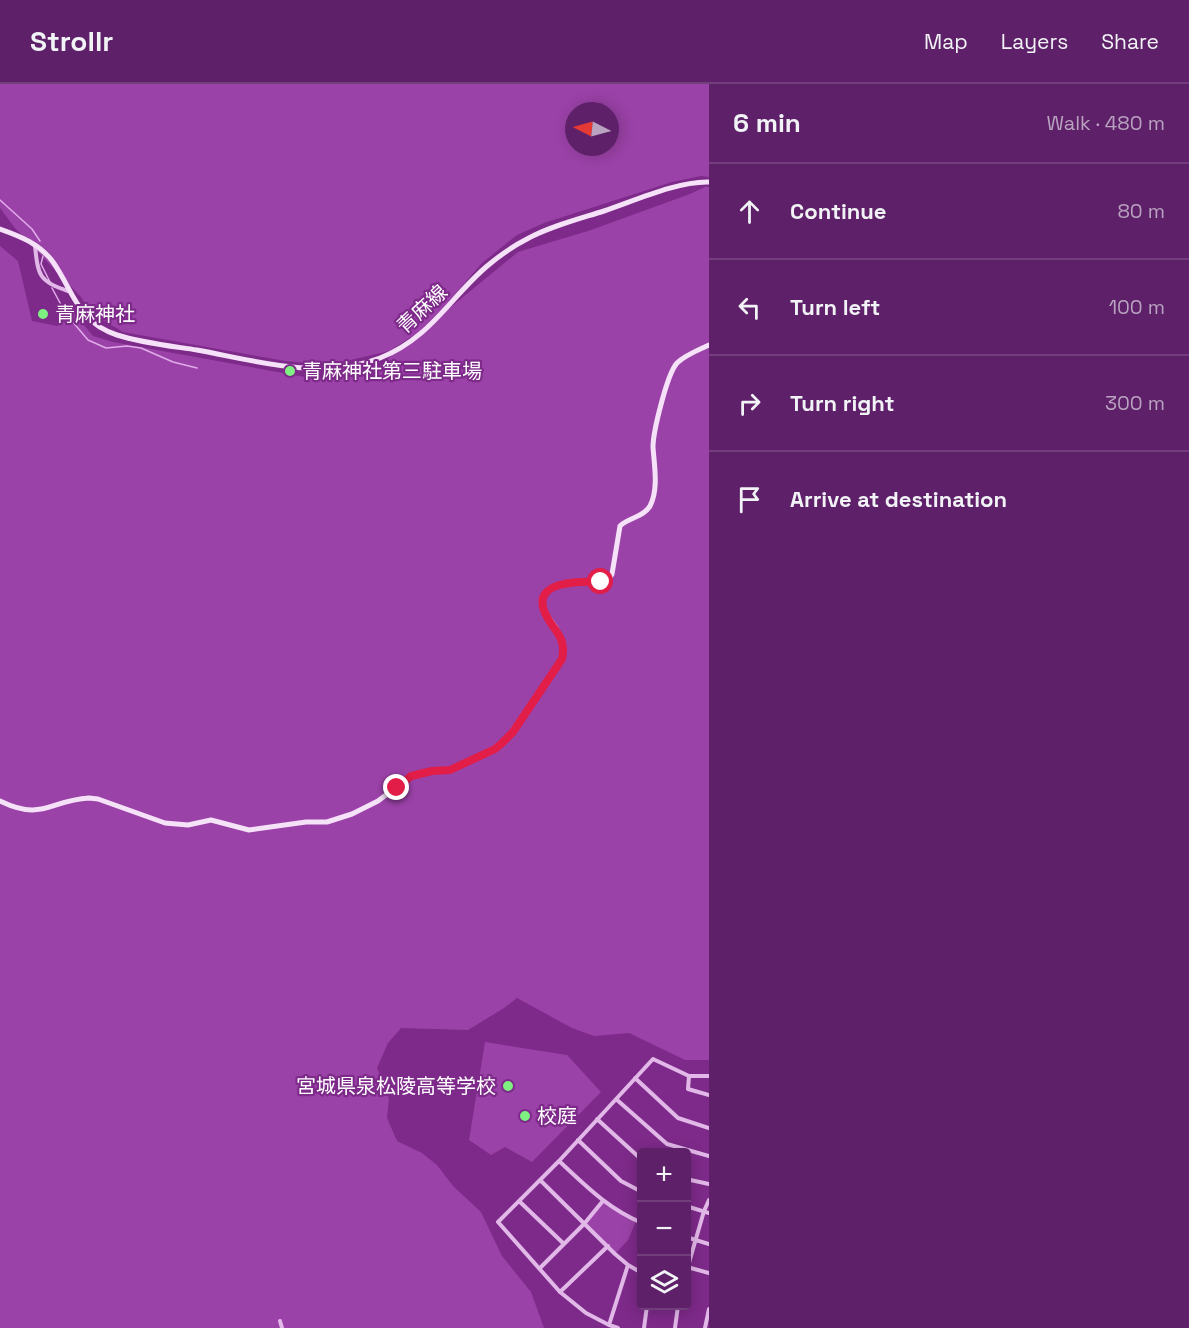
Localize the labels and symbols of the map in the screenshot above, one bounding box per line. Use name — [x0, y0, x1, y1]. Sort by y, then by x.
north arrow — [565, 102, 619, 156]
street label: 青麻線 — [391, 279, 453, 339]
place label: 青麻神社 — [55, 301, 135, 327]
marker: 青麻神社 — [36, 307, 50, 321]
place label: 青麻神社第三駐車場 — [302, 358, 482, 384]
marker: 青麻神社第三駐車場 — [283, 364, 297, 378]
route start — [587, 568, 613, 594]
route end — [383, 774, 409, 800]
place label: 宮城県泉松陵高等学校 — [296, 1073, 496, 1099]
marker: 宮城県泉松陵高等学校 — [501, 1079, 515, 1093]
place label: 校庭 — [537, 1103, 577, 1129]
marker: 校庭 — [518, 1109, 532, 1123]

